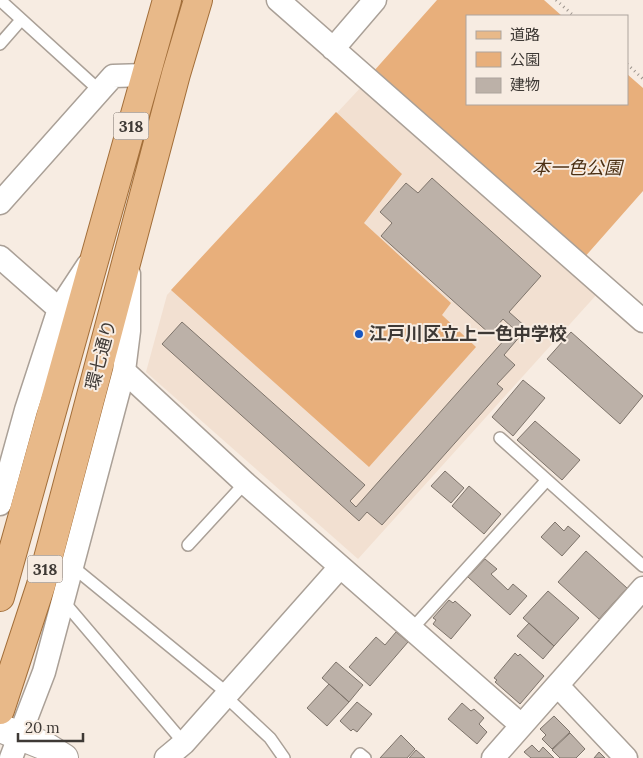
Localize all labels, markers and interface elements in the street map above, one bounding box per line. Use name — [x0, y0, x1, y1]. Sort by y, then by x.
legend — [466, 15, 628, 105]
text: 道路 — [510, 25, 540, 44]
text: 公園 — [510, 50, 540, 69]
text: 建物 — [510, 75, 540, 94]
road number: 318 — [114, 112, 148, 140]
park label: 本一色公園 — [532, 156, 625, 179]
street label: 環七通り — [80, 317, 121, 393]
place label: 江戸川区立上一色中学校 — [369, 322, 567, 345]
marker: 江戸川区立上一色中学校 — [353, 328, 365, 340]
road number: 318 — [28, 556, 62, 582]
scale bar — [18, 710, 82, 742]
text: 20 m — [25, 718, 60, 737]

